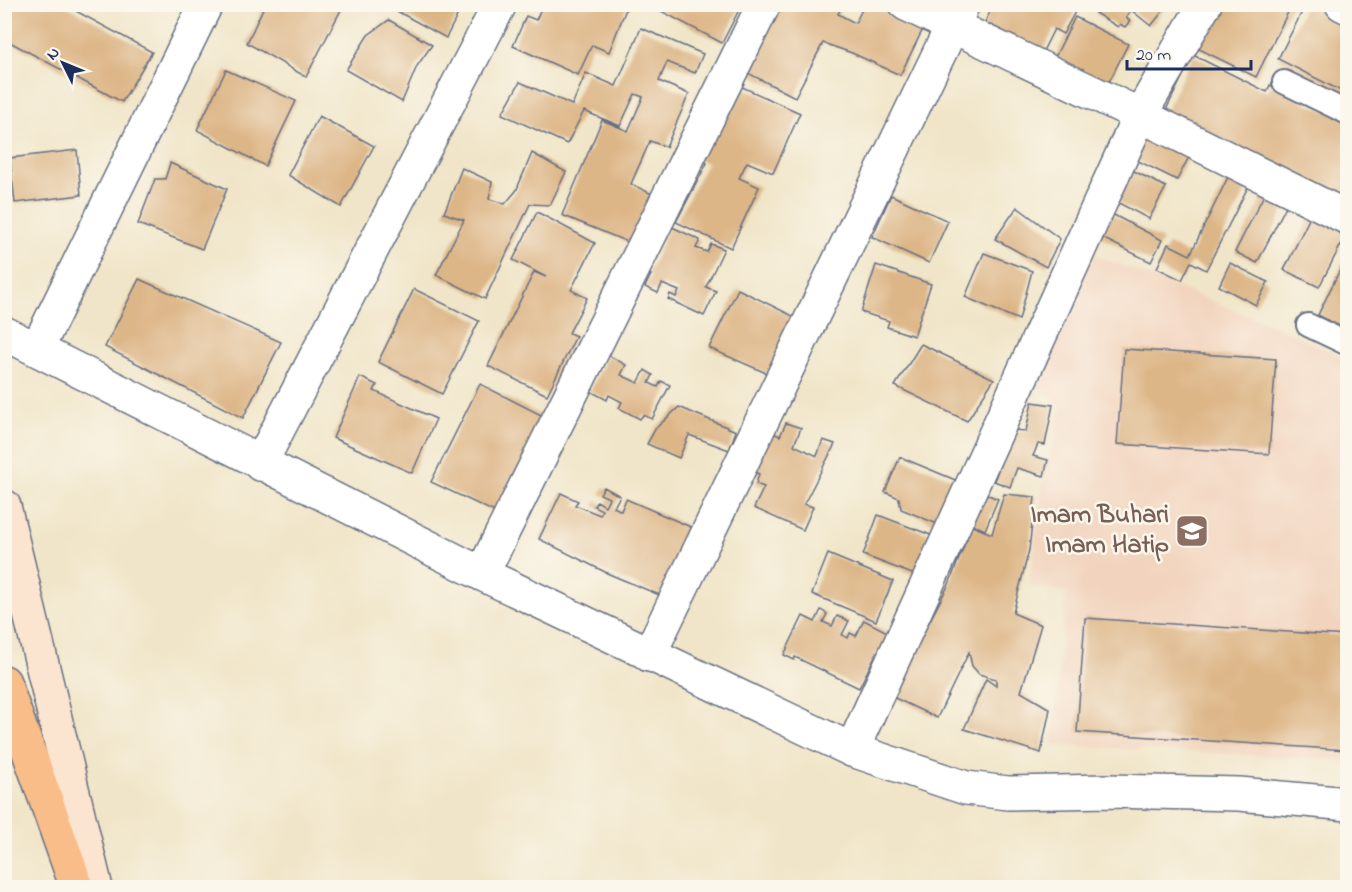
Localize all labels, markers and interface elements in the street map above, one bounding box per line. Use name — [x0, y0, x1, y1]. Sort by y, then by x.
north arrow — [33, 33, 93, 93]
scale bar — [1127, 33, 1252, 71]
text: N — [41, 42, 66, 66]
text: 20 m — [1136, 43, 1171, 69]
place label: Imam Buhari Imam Hatip — [1031, 497, 1169, 565]
school or university icon: Imam Buhari Imam Hatip — [1174, 513, 1210, 549]

